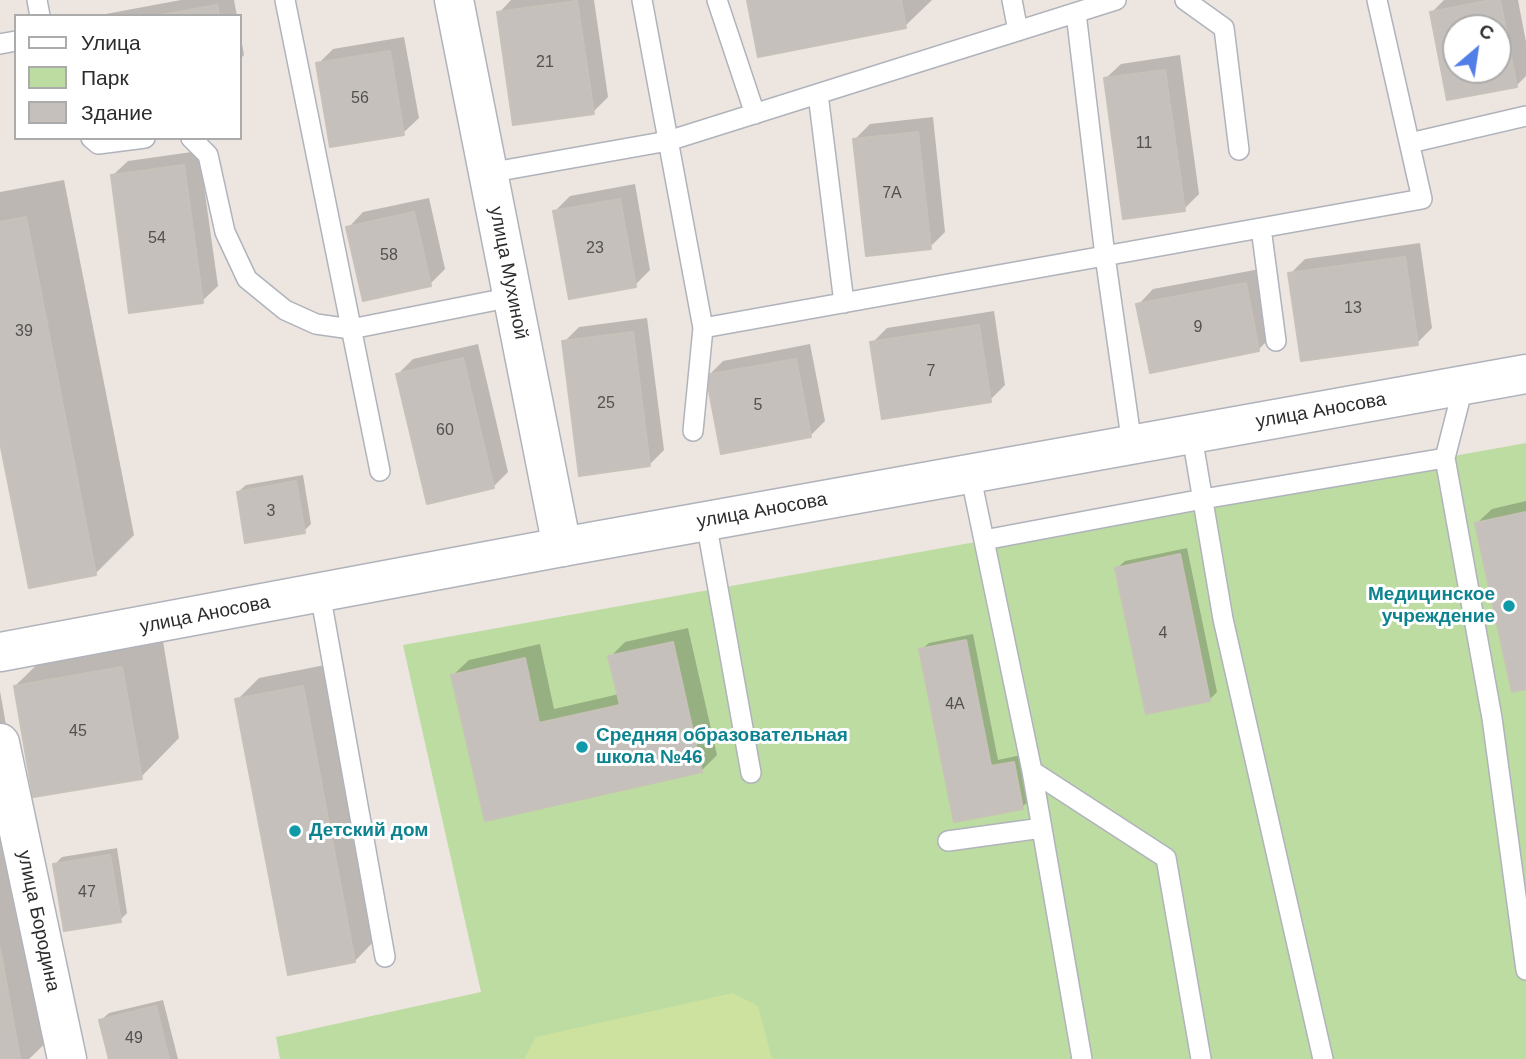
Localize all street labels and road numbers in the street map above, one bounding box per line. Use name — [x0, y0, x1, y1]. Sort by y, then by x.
street label: улица Мухиной — [484, 205, 532, 341]
street label: улица Аносова — [1254, 388, 1388, 434]
street label: улица Аносова — [695, 488, 829, 534]
street label: улица Аносова — [138, 591, 272, 639]
street label: улица Бородина — [12, 848, 64, 994]

